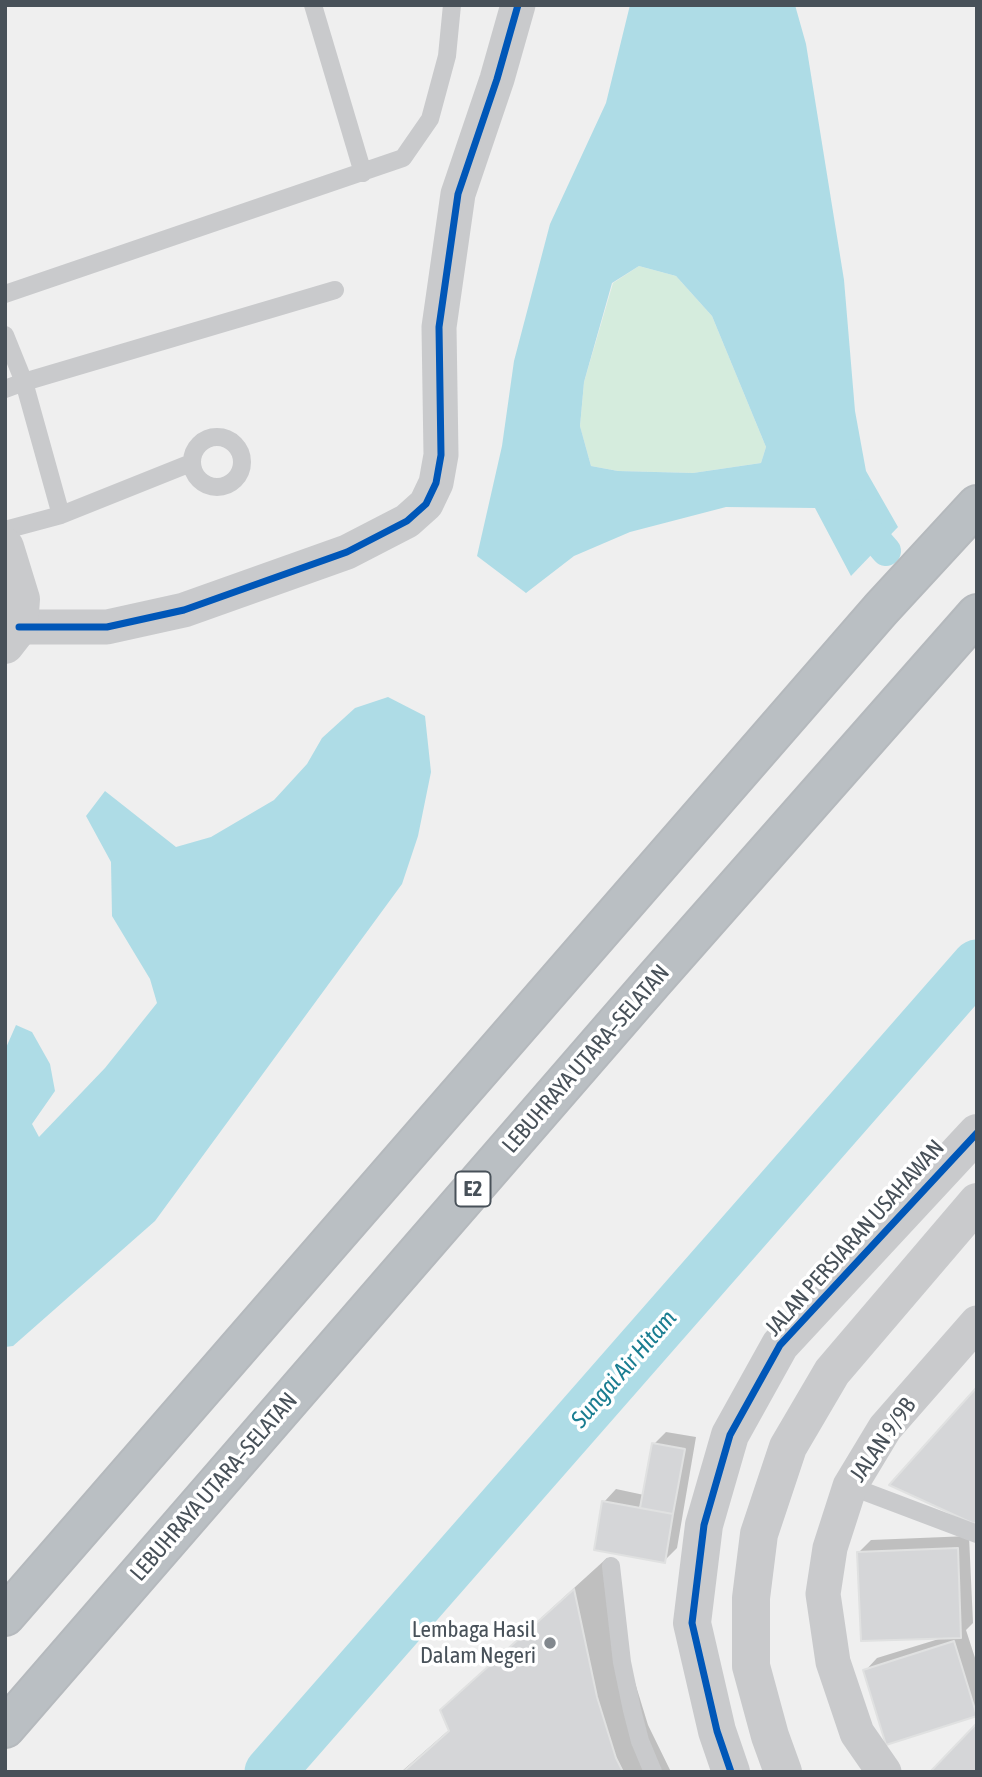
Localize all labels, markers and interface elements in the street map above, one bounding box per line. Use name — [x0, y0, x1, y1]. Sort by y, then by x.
street label: LEBUHRAYA UTARA–SELATAN — [497, 959, 675, 1159]
street label: JALAN PERSIARAN USAHAWAN — [760, 1134, 950, 1342]
road number: E2 — [456, 1172, 490, 1206]
water label: Sungai Air Hitam — [565, 1304, 683, 1434]
street label: LEBUHRAYA UTARA–SELATAN — [125, 1387, 303, 1587]
street label: JALAN 9/9B — [844, 1393, 922, 1487]
place label: Lembaga Hasil Dalam Negeri — [412, 1616, 536, 1670]
marker: Lembaga Hasil Dalam Negeri — [542, 1635, 558, 1651]

